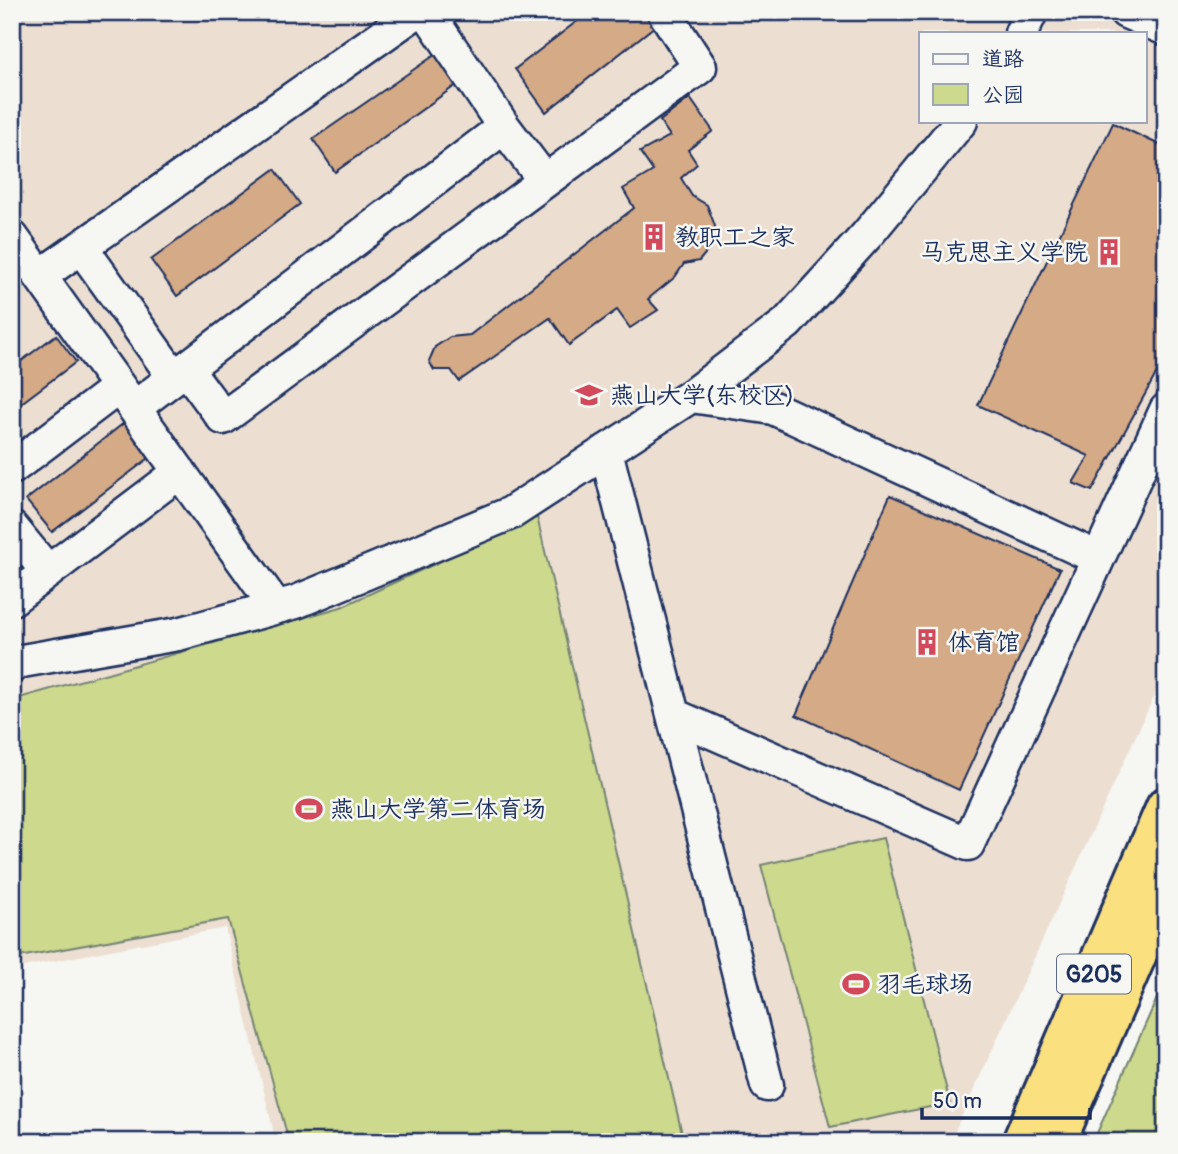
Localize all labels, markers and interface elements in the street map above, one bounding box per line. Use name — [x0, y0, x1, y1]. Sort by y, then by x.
legend — [919, 32, 1146, 122]
text: 道路 — [982, 46, 1024, 73]
text: 公园 — [982, 82, 1024, 109]
building icon: 教职工之家 — [639, 222, 669, 252]
place label: 教职工之家 — [675, 223, 795, 252]
building icon: 马克思主义学院 — [1094, 237, 1124, 267]
place label: 马克思主义学院 — [920, 238, 1088, 267]
school or university icon: 燕山大学(东校区) — [574, 380, 604, 410]
place label: 燕山大学(东校区) — [610, 381, 794, 410]
building icon: 体育馆 — [912, 627, 942, 657]
place label: 体育馆 — [948, 628, 1020, 657]
sports icon: 燕山大学第二体育场 — [294, 794, 324, 824]
place label: 燕山大学第二体育场 — [330, 795, 546, 824]
road number: G205 — [1057, 954, 1131, 993]
sports icon: 羽毛球场 — [841, 969, 871, 999]
place label: 羽毛球场 — [877, 970, 973, 999]
scale bar — [922, 1077, 1090, 1121]
text: 50 m — [933, 1088, 982, 1115]

